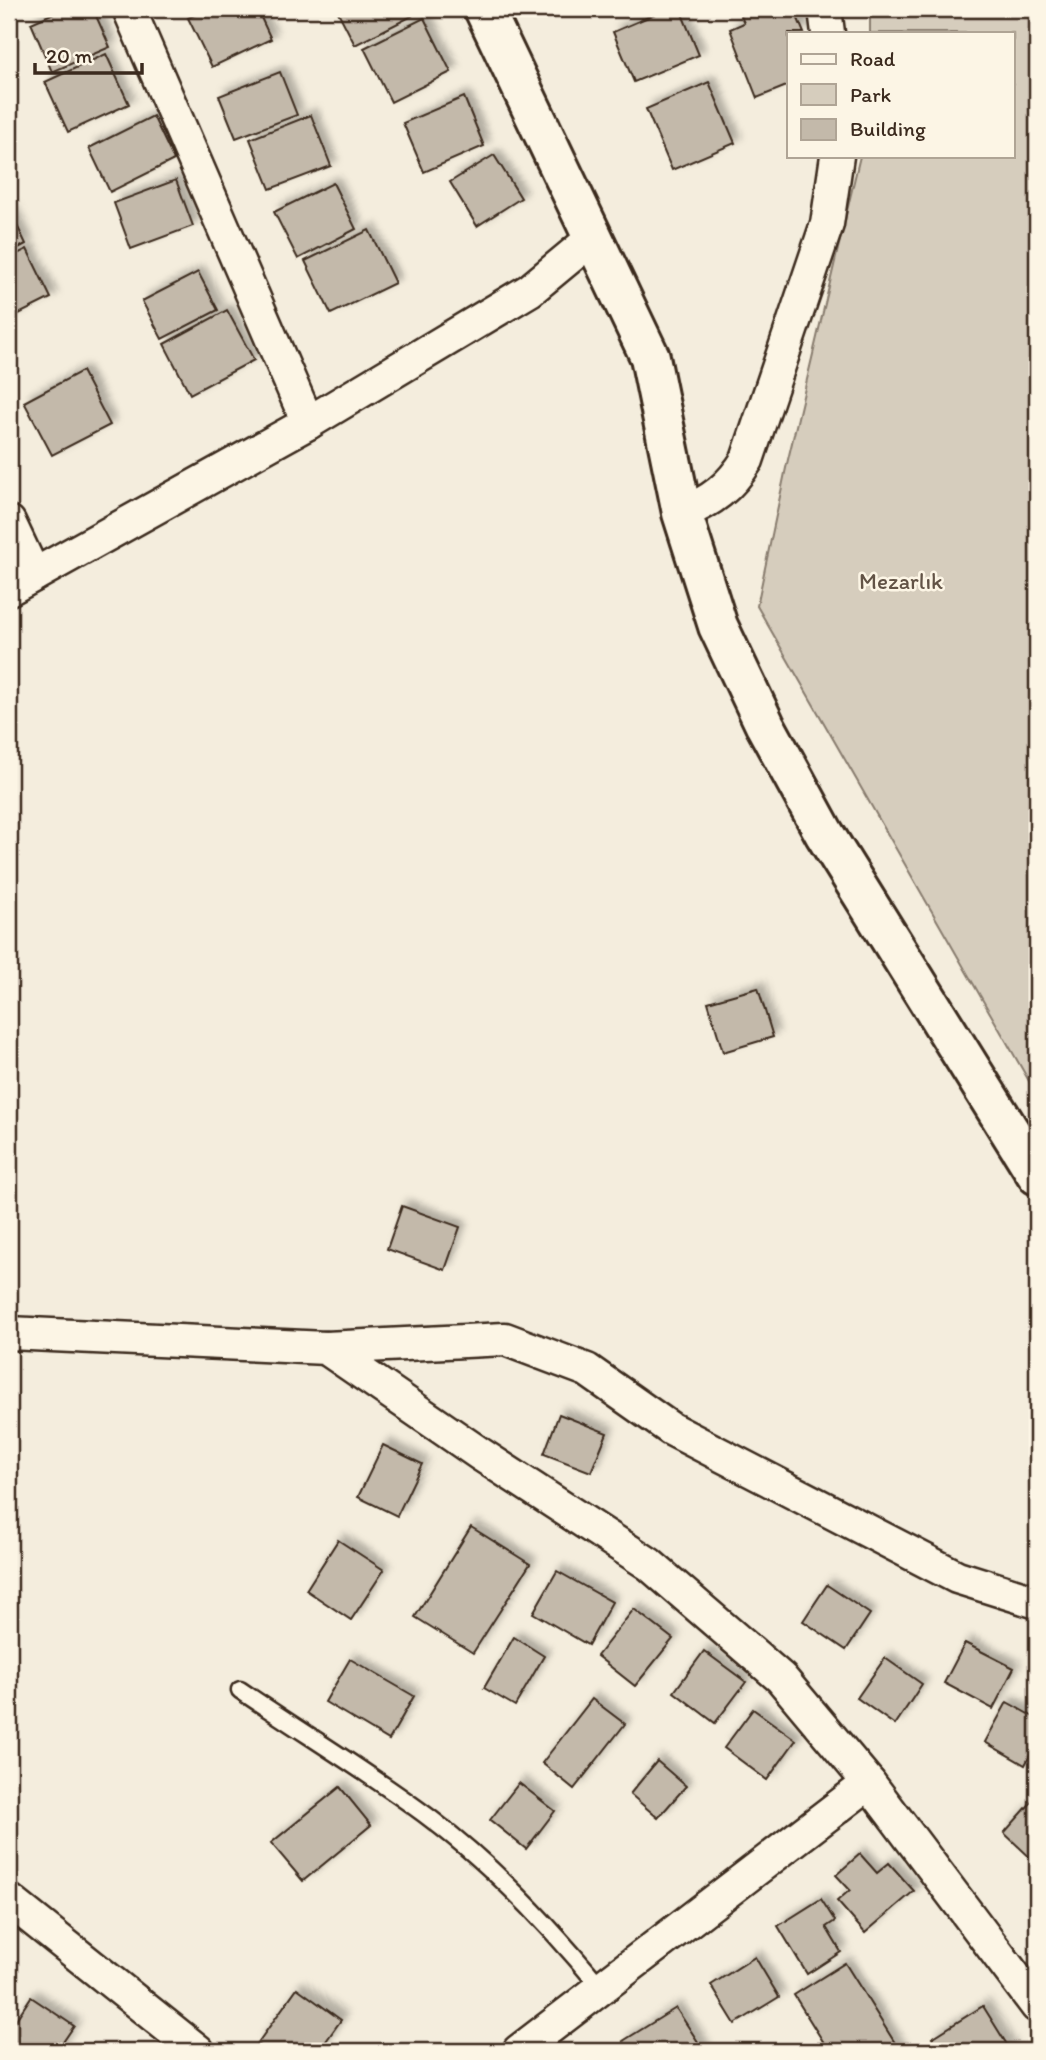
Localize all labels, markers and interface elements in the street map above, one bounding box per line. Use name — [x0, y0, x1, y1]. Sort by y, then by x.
scale bar — [35, 32, 142, 76]
legend — [787, 32, 1014, 158]
text: 20 m — [46, 43, 93, 68]
text: Road — [850, 46, 896, 71]
text: Park — [850, 82, 892, 107]
text: Building — [850, 116, 926, 141]
park label: Mezarlık — [859, 567, 943, 595]

